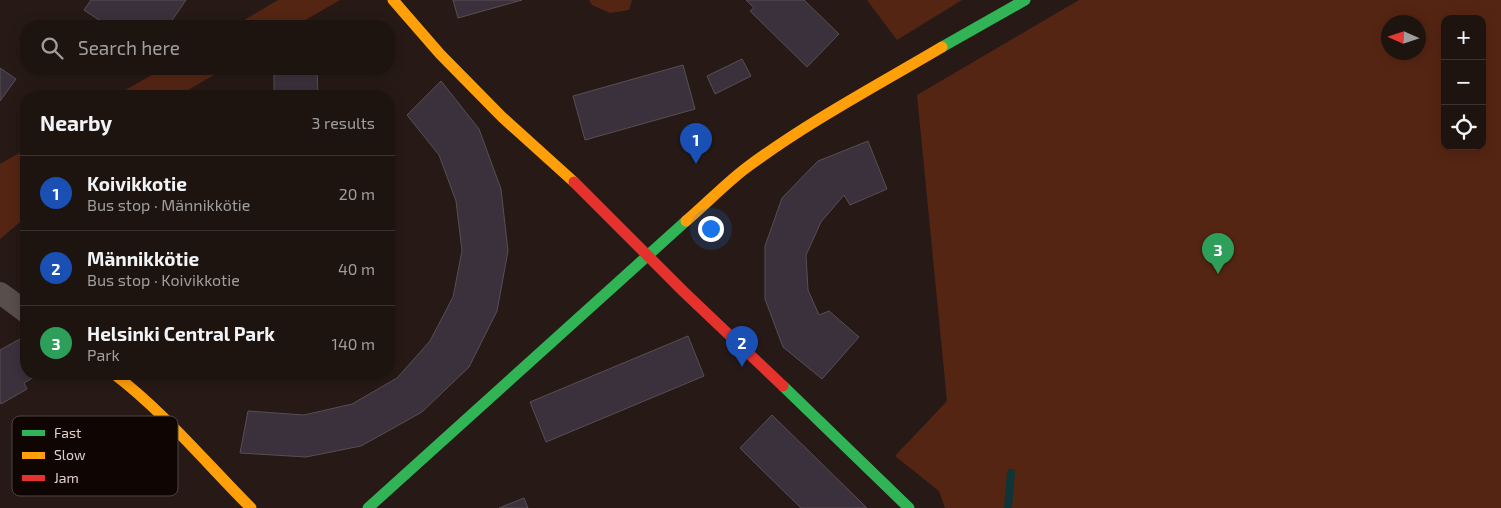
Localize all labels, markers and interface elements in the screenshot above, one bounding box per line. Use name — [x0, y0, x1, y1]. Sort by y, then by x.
north arrow — [1381, 15, 1426, 60]
map controls — [1441, 15, 1486, 150]
button: + — [1441, 15, 1486, 60]
search box — [20, 20, 395, 75]
icon: search — [38, 34, 66, 62]
text: Search here — [78, 36, 180, 59]
button: − — [1441, 60, 1486, 105]
button: locate — [1441, 105, 1486, 150]
text: Nearby — [40, 110, 112, 135]
text: 3 results — [312, 113, 375, 132]
pin: 1 — [680, 123, 712, 164]
text: Koivikkotie — [87, 172, 187, 195]
text: 1 — [53, 184, 59, 203]
text: 20 m — [339, 184, 375, 203]
text: Bus stop · Männikkötie — [87, 195, 250, 214]
your location — [698, 216, 724, 242]
pin: 3 — [1202, 233, 1234, 274]
text: Männikkötie — [87, 247, 199, 270]
text: 2 — [51, 259, 61, 278]
text: 40 m — [338, 259, 375, 278]
text: Bus stop · Koivikkotie — [87, 270, 240, 289]
text: Helsinki Central Park — [87, 322, 275, 345]
pin: 2 — [726, 326, 758, 367]
text: 3 — [51, 334, 61, 353]
text: 140 m — [332, 334, 375, 353]
text: Park — [87, 345, 120, 364]
legend — [12, 416, 178, 496]
text: Fast — [54, 424, 81, 441]
text: Slow — [54, 446, 86, 463]
text: Jam — [54, 469, 79, 486]

